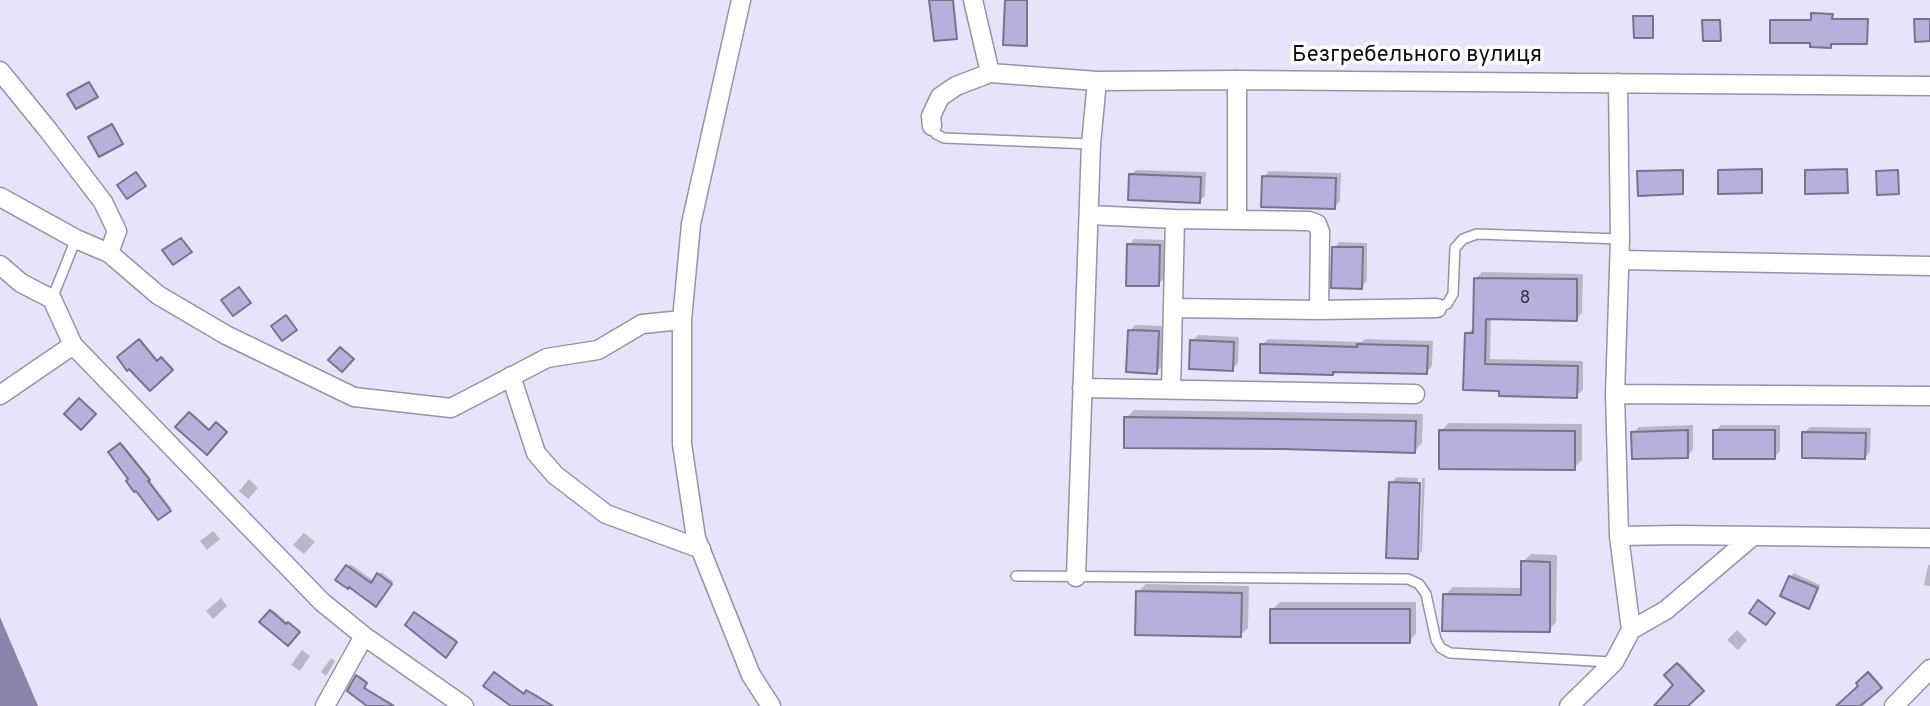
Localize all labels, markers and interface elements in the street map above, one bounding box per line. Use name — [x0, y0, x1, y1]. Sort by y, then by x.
street label: Безгребельного вулиця — [1292, 44, 1542, 70]
house number: 8 — [1520, 288, 1530, 310]

